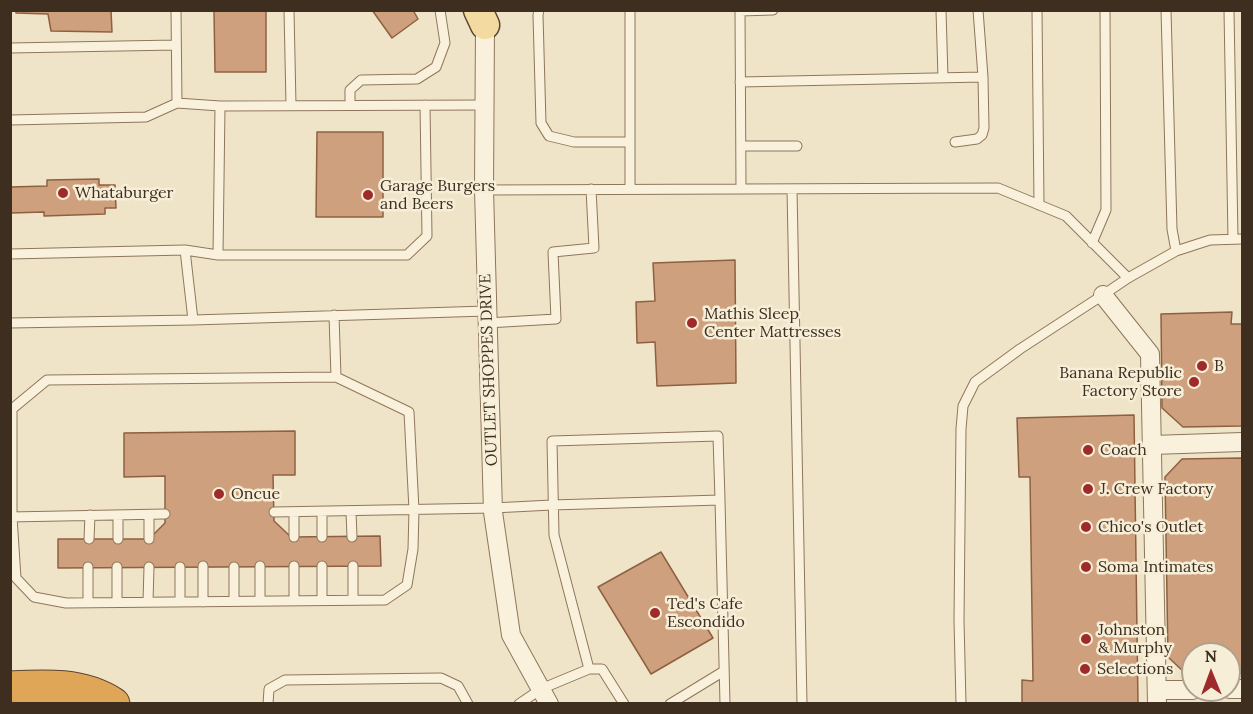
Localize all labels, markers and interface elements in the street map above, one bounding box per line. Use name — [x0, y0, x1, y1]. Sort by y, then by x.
place label: Garage Burgers and Beers — [380, 176, 495, 214]
place label: Whataburger — [75, 183, 174, 203]
marker: Whataburger — [56, 186, 70, 200]
marker: Garage Burgers and Beers — [361, 188, 375, 202]
street label: OUTLET SHOPPES DRIVE — [476, 273, 502, 467]
place label: Mathis Sleep Center Mattresses — [704, 304, 841, 342]
marker: Mathis Sleep Center Mattresses — [685, 316, 699, 330]
place label: B — [1214, 356, 1224, 376]
marker: B — [1195, 359, 1209, 373]
place label: Banana Republic Factory Store — [1059, 363, 1182, 401]
marker: Banana Republic Factory Store — [1187, 375, 1201, 389]
place label: Coach — [1100, 440, 1147, 460]
marker: Coach — [1081, 443, 1095, 457]
place label: J. Crew Factory — [1100, 479, 1213, 499]
marker: J. Crew Factory — [1081, 482, 1095, 496]
place label: Oncue — [231, 484, 280, 504]
marker: Oncue — [212, 487, 226, 501]
place label: Chico's Outlet — [1098, 517, 1203, 537]
marker: Chico's Outlet — [1079, 520, 1093, 534]
place label: Soma Intimates — [1098, 557, 1213, 577]
marker: Soma Intimates — [1079, 560, 1093, 574]
place label: Ted's Cafe Escondido — [667, 594, 745, 632]
marker: Ted's Cafe Escondido — [648, 606, 662, 620]
place label: Johnston & Murphy — [1098, 620, 1172, 658]
marker: Johnston & Murphy — [1079, 632, 1093, 646]
north arrow — [1181, 642, 1241, 702]
text: N — [1204, 646, 1217, 666]
place label: Selections — [1097, 659, 1173, 679]
marker: Selections — [1078, 662, 1092, 676]

